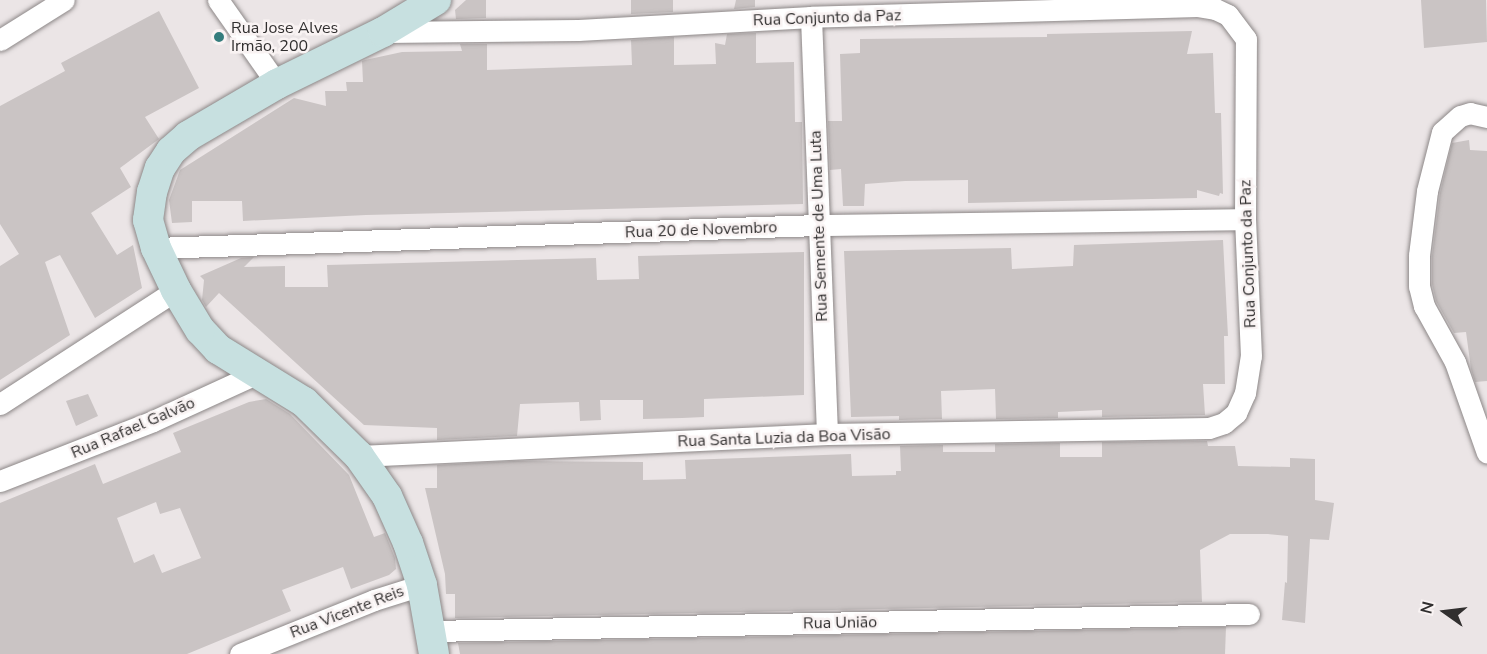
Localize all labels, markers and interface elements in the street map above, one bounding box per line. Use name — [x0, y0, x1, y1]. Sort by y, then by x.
street label: Rua Conjunto da Paz — [753, 6, 901, 30]
place label: Rua Jose Alves Irmão, 200 — [231, 18, 338, 56]
marker: Rua Jose Alves Irmão, 200 — [212, 30, 226, 44]
street label: Rua Semente de Uma Luta — [806, 130, 832, 322]
street label: Rua Conjunto da Paz — [1236, 180, 1260, 328]
street label: Rua 20 de Novembro — [625, 218, 777, 242]
street label: Rua Rafael Galvão — [68, 393, 198, 463]
street label: Rua Santa Luzia da Boa Visão — [677, 425, 891, 451]
street label: Rua Vicente Reis — [287, 581, 407, 643]
north arrow — [1415, 582, 1475, 642]
text: N — [1415, 599, 1440, 616]
street label: Rua União — [803, 613, 877, 633]

